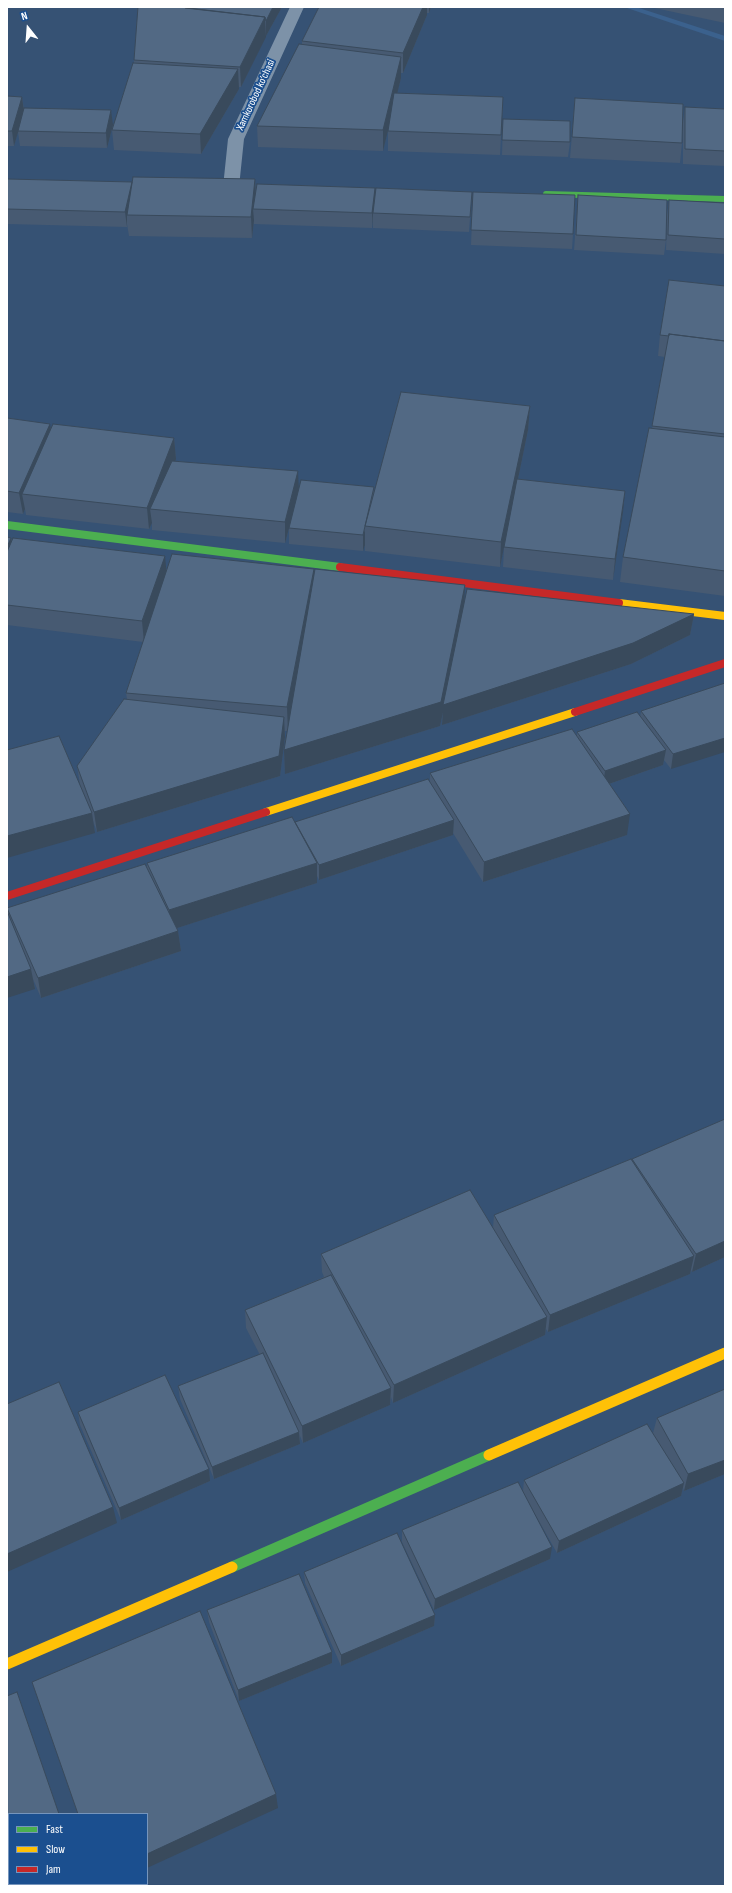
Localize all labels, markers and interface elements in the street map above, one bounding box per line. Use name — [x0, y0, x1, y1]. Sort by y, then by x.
north arrow — [8, 8, 48, 48]
text: N — [20, 9, 29, 23]
street label: Xamkorobod ko’chasi — [234, 57, 278, 133]
legend — [8, 1813, 148, 1885]
text: Fast — [46, 1822, 63, 1837]
text: Slow — [46, 1842, 65, 1857]
text: Jam — [46, 1862, 61, 1877]

